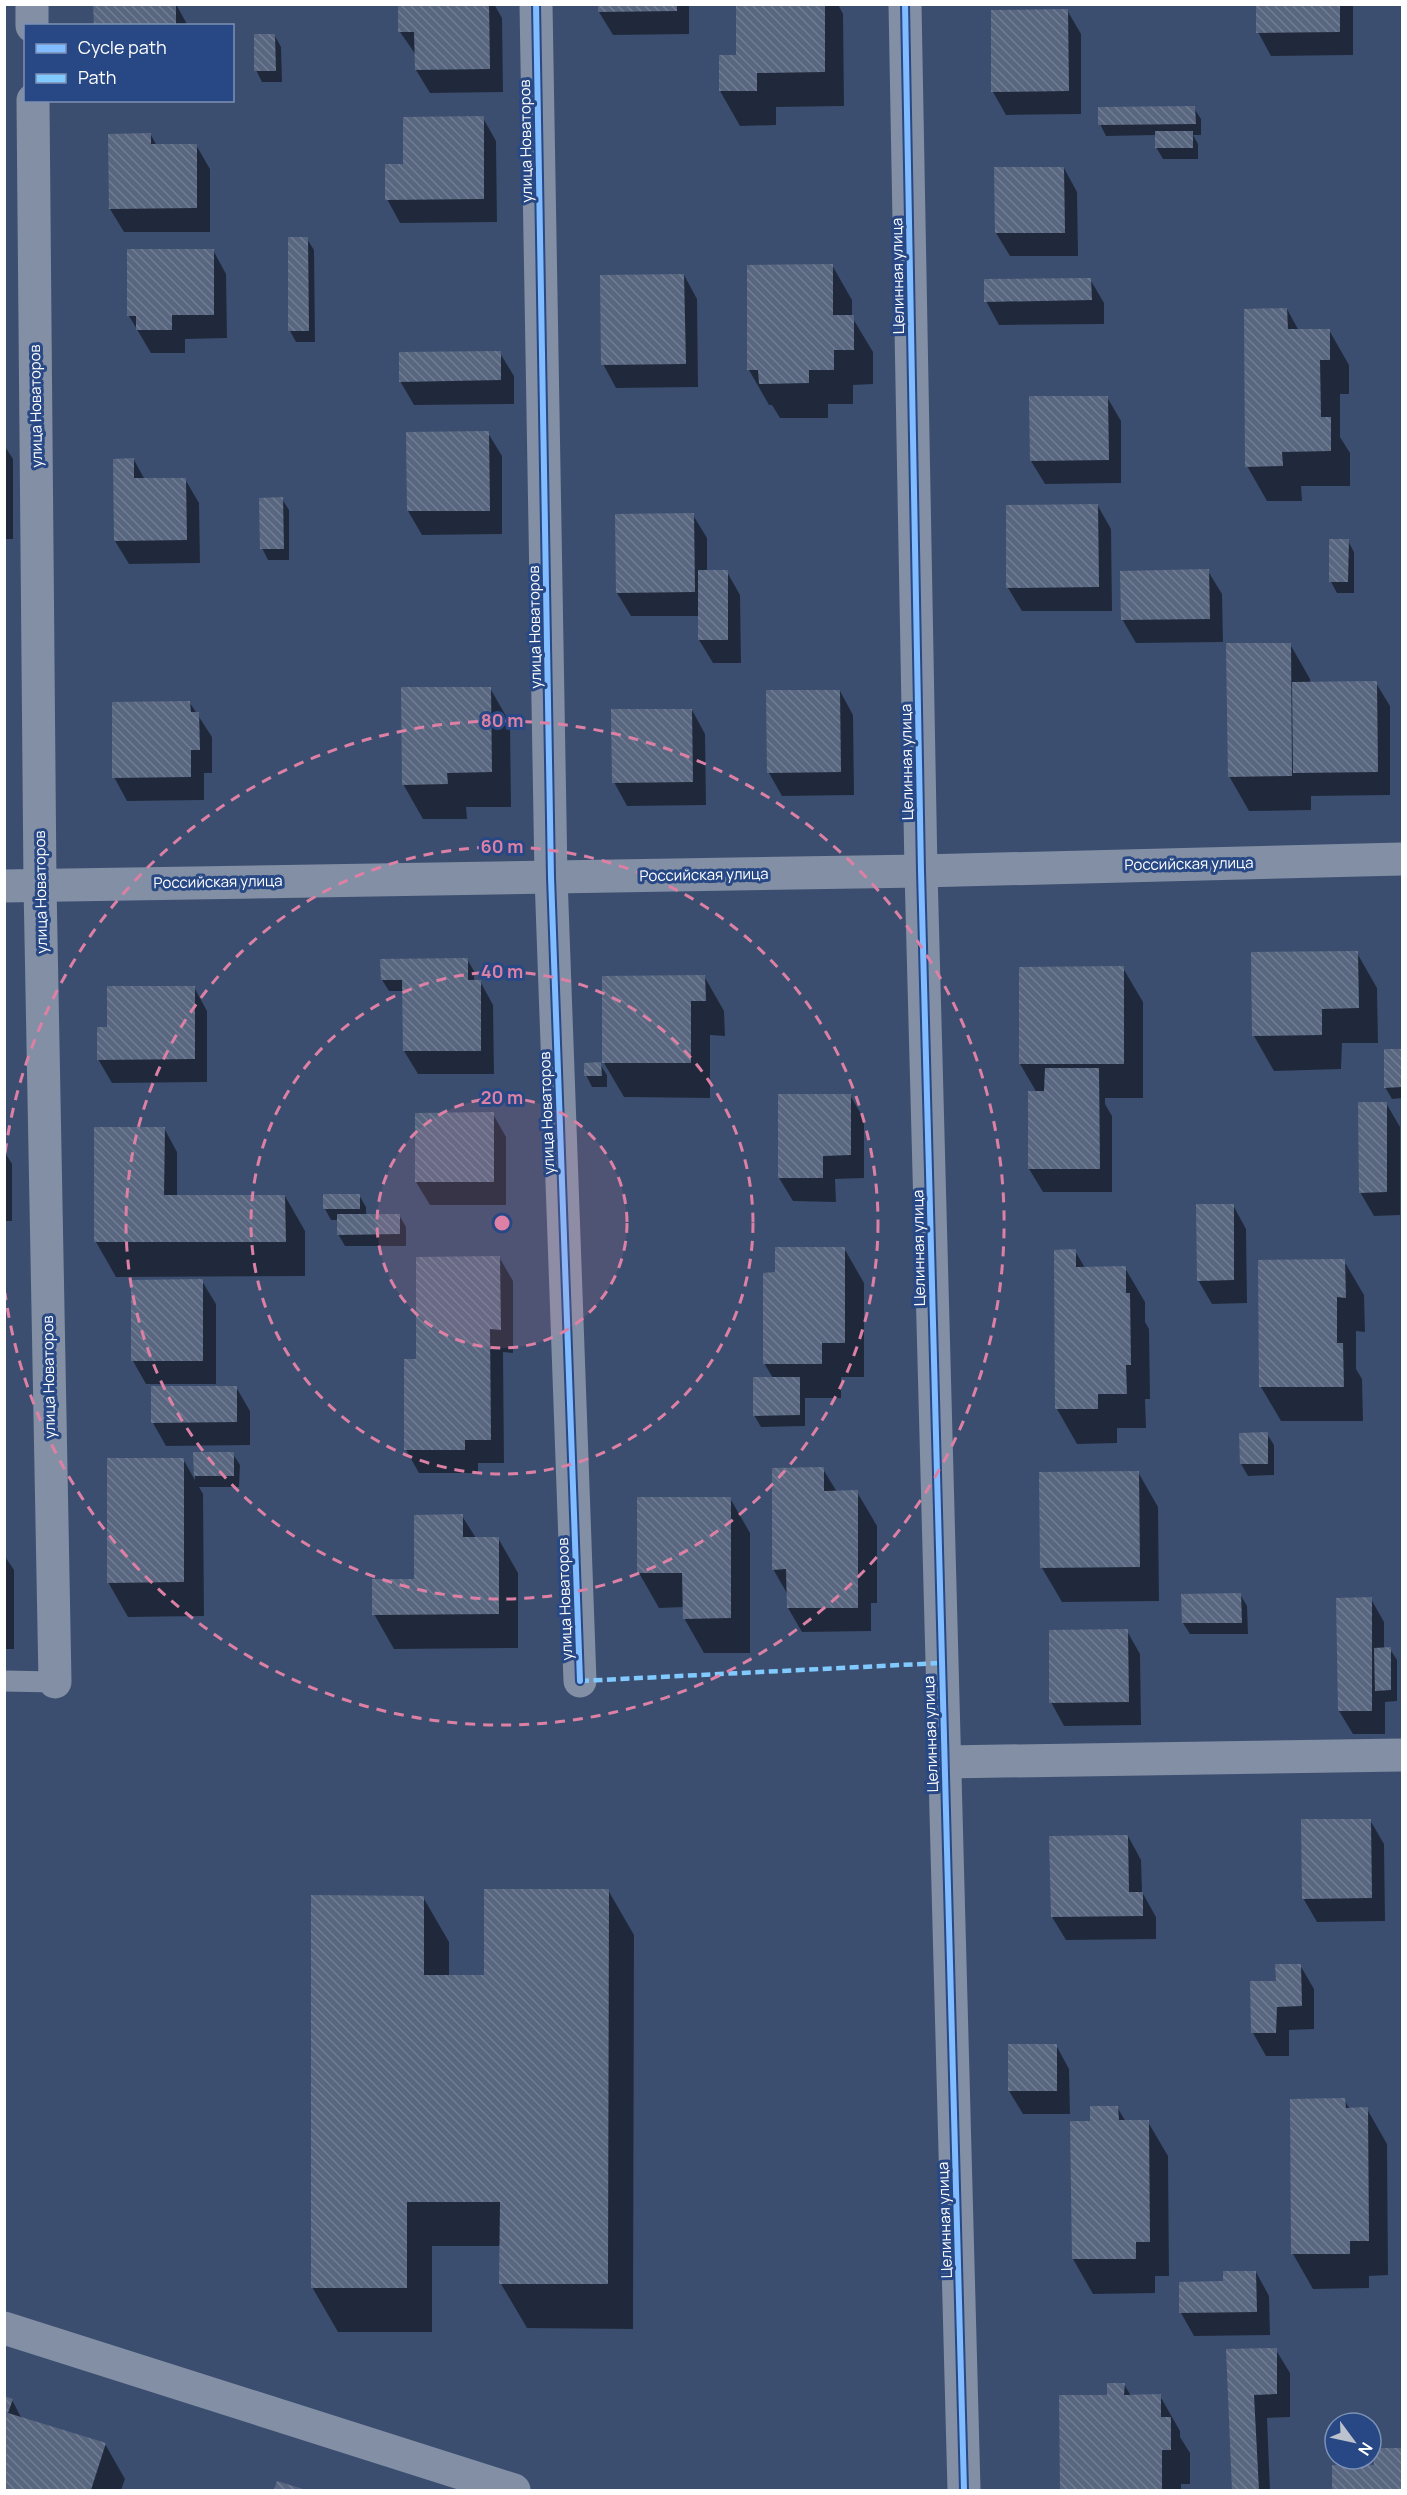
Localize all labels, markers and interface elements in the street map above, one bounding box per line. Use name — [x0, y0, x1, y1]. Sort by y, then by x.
legend — [24, 24, 234, 102]
text: Cycle path — [78, 35, 167, 59]
text: Path — [78, 65, 116, 89]
street label: улица Новаторов — [514, 79, 537, 203]
street label: Целинная улица — [886, 218, 909, 334]
street label: улица Новаторов — [24, 344, 47, 468]
street label: улица Новаторов — [523, 565, 546, 689]
street label: Целинная улица — [895, 704, 918, 820]
text: 80 m — [481, 708, 523, 732]
street label: улица Новаторов — [29, 830, 52, 954]
text: 60 m — [481, 834, 523, 858]
street label: Российская улица — [1124, 852, 1254, 875]
street label: Российская улица — [639, 863, 769, 886]
street label: Российская улица — [153, 870, 283, 893]
text: 40 m — [481, 959, 523, 983]
street label: улица Новаторов — [534, 1051, 559, 1175]
text: 20 m — [481, 1085, 523, 1109]
street label: Целинная улица — [907, 1190, 930, 1306]
centre of rings — [492, 1213, 512, 1233]
street label: улица Новаторов — [37, 1315, 60, 1439]
street label: улица Новаторов — [552, 1537, 577, 1661]
street label: Целинная улица — [918, 1675, 943, 1793]
street label: Целинная улица — [932, 2161, 957, 2279]
north arrow — [1323, 2411, 1383, 2471]
text: N — [1353, 2438, 1378, 2460]

